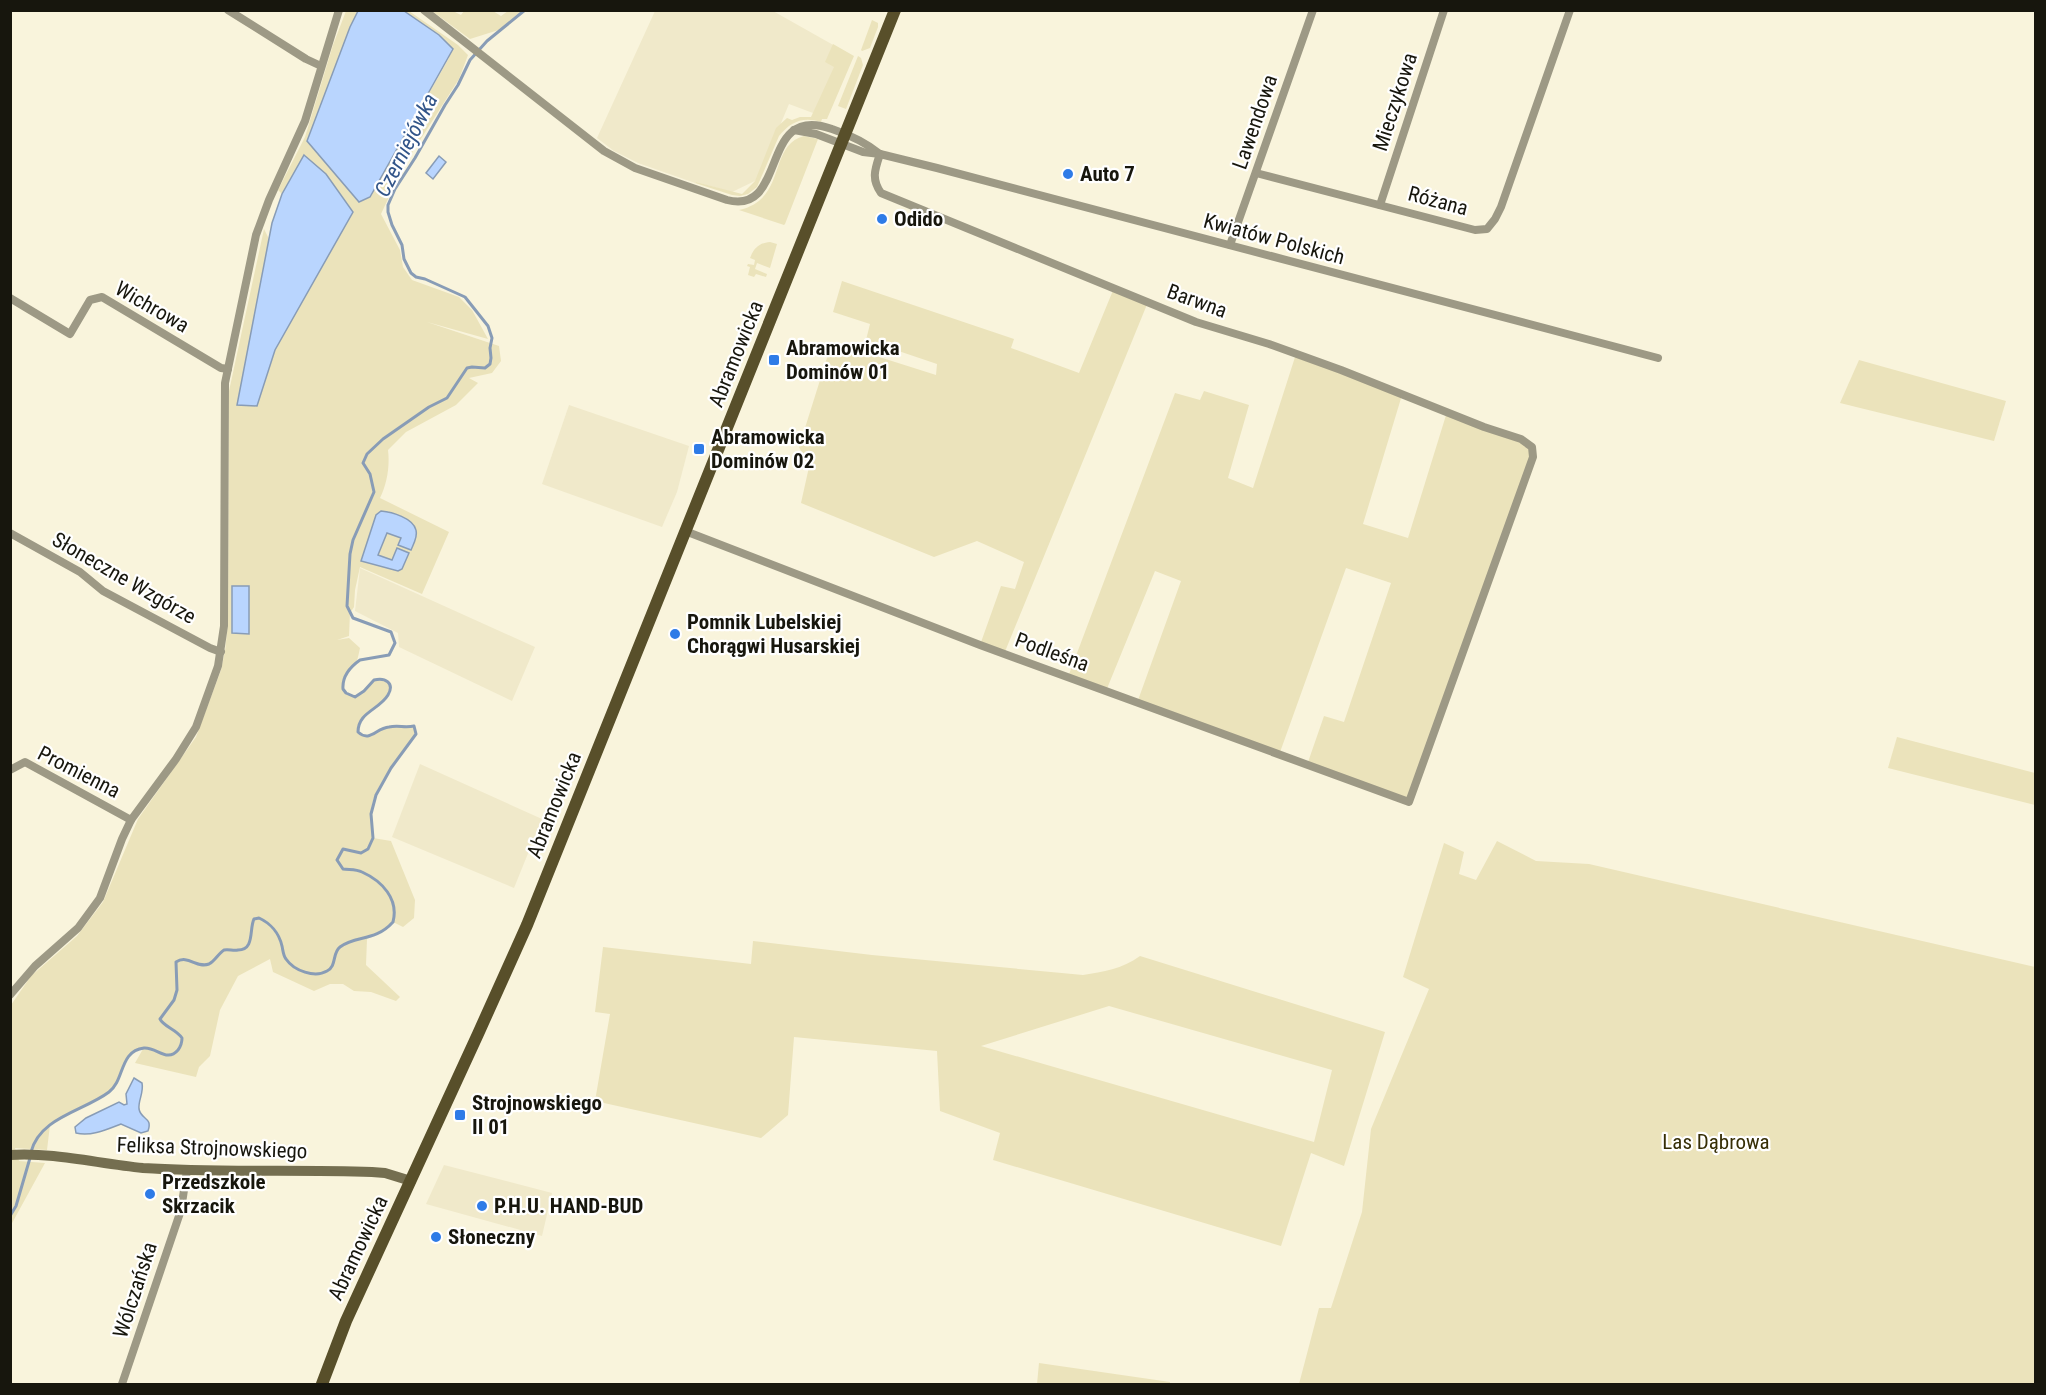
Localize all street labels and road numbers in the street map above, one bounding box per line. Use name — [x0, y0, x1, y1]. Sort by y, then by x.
street label: Mieczykowa — [1368, 50, 1422, 154]
street label: Lawendowa — [1228, 72, 1282, 172]
street label: Różana — [1405, 182, 1471, 220]
street label: Kwiatów Polskich — [1201, 209, 1347, 269]
street label: Wichrowa — [111, 276, 193, 338]
street label: Barwna — [1164, 279, 1230, 323]
street label: Abramowicka — [704, 297, 768, 411]
street label: Słoneczne Wzgórze — [48, 527, 200, 629]
street label: Podleśna — [1012, 628, 1092, 676]
street label: Promienna — [34, 741, 124, 803]
street label: Abramowicka — [522, 748, 586, 862]
street label: Feliksa Strojnowskiego — [116, 1133, 308, 1163]
street label: Abramowicka — [323, 1192, 393, 1304]
street label: Wólczańska — [108, 1239, 162, 1341]

